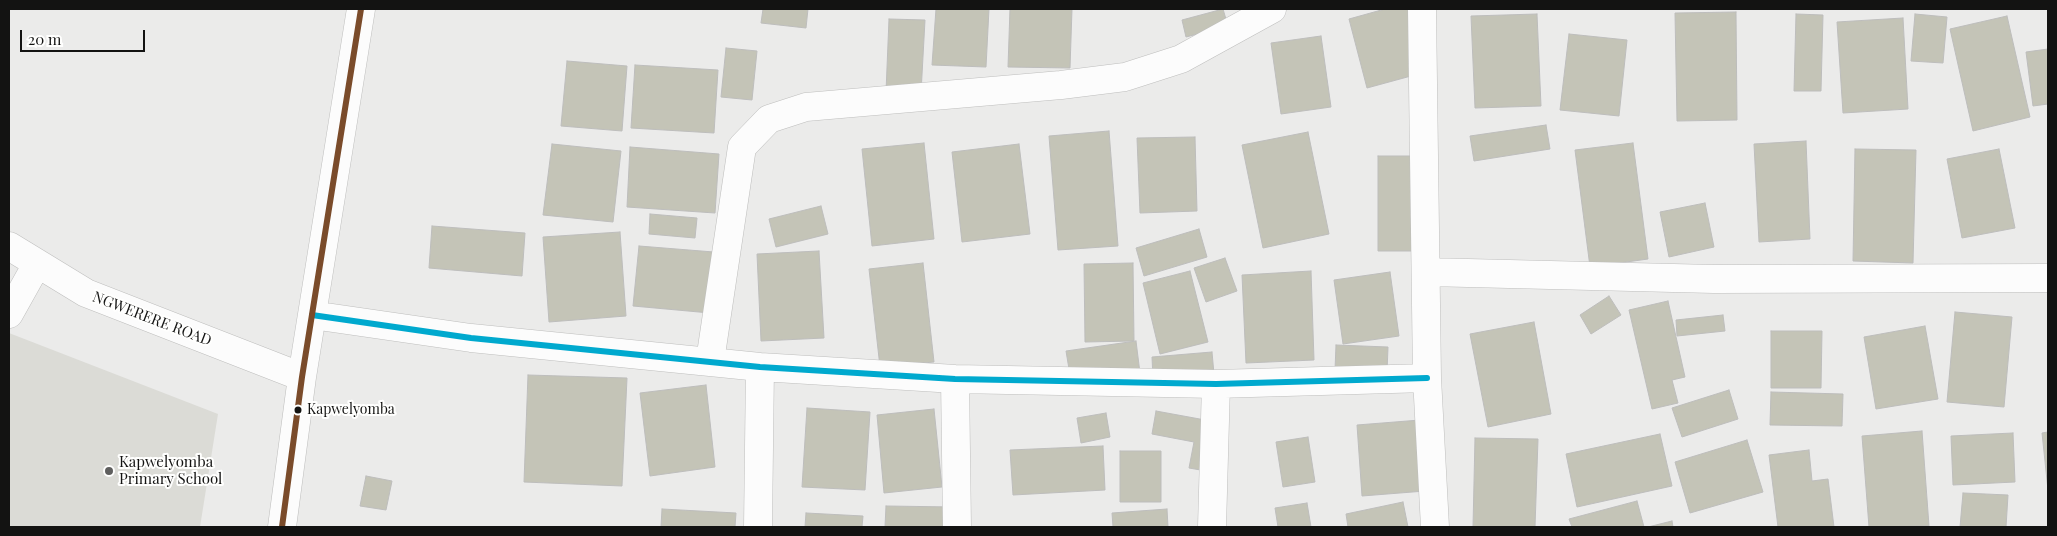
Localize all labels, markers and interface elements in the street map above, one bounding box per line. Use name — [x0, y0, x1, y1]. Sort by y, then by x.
scale bar — [22, 20, 148, 52]
text: 20 m — [28, 29, 61, 49]
street label: NGWERERE ROAD — [90, 288, 214, 350]
place label: Kapwelyomba — [307, 402, 395, 418]
marker: Kapwelyomba — [293, 405, 303, 415]
place label: Kapwelyomba Primary School — [119, 453, 222, 488]
marker: Kapwelyomba Primary School — [103, 465, 115, 477]

